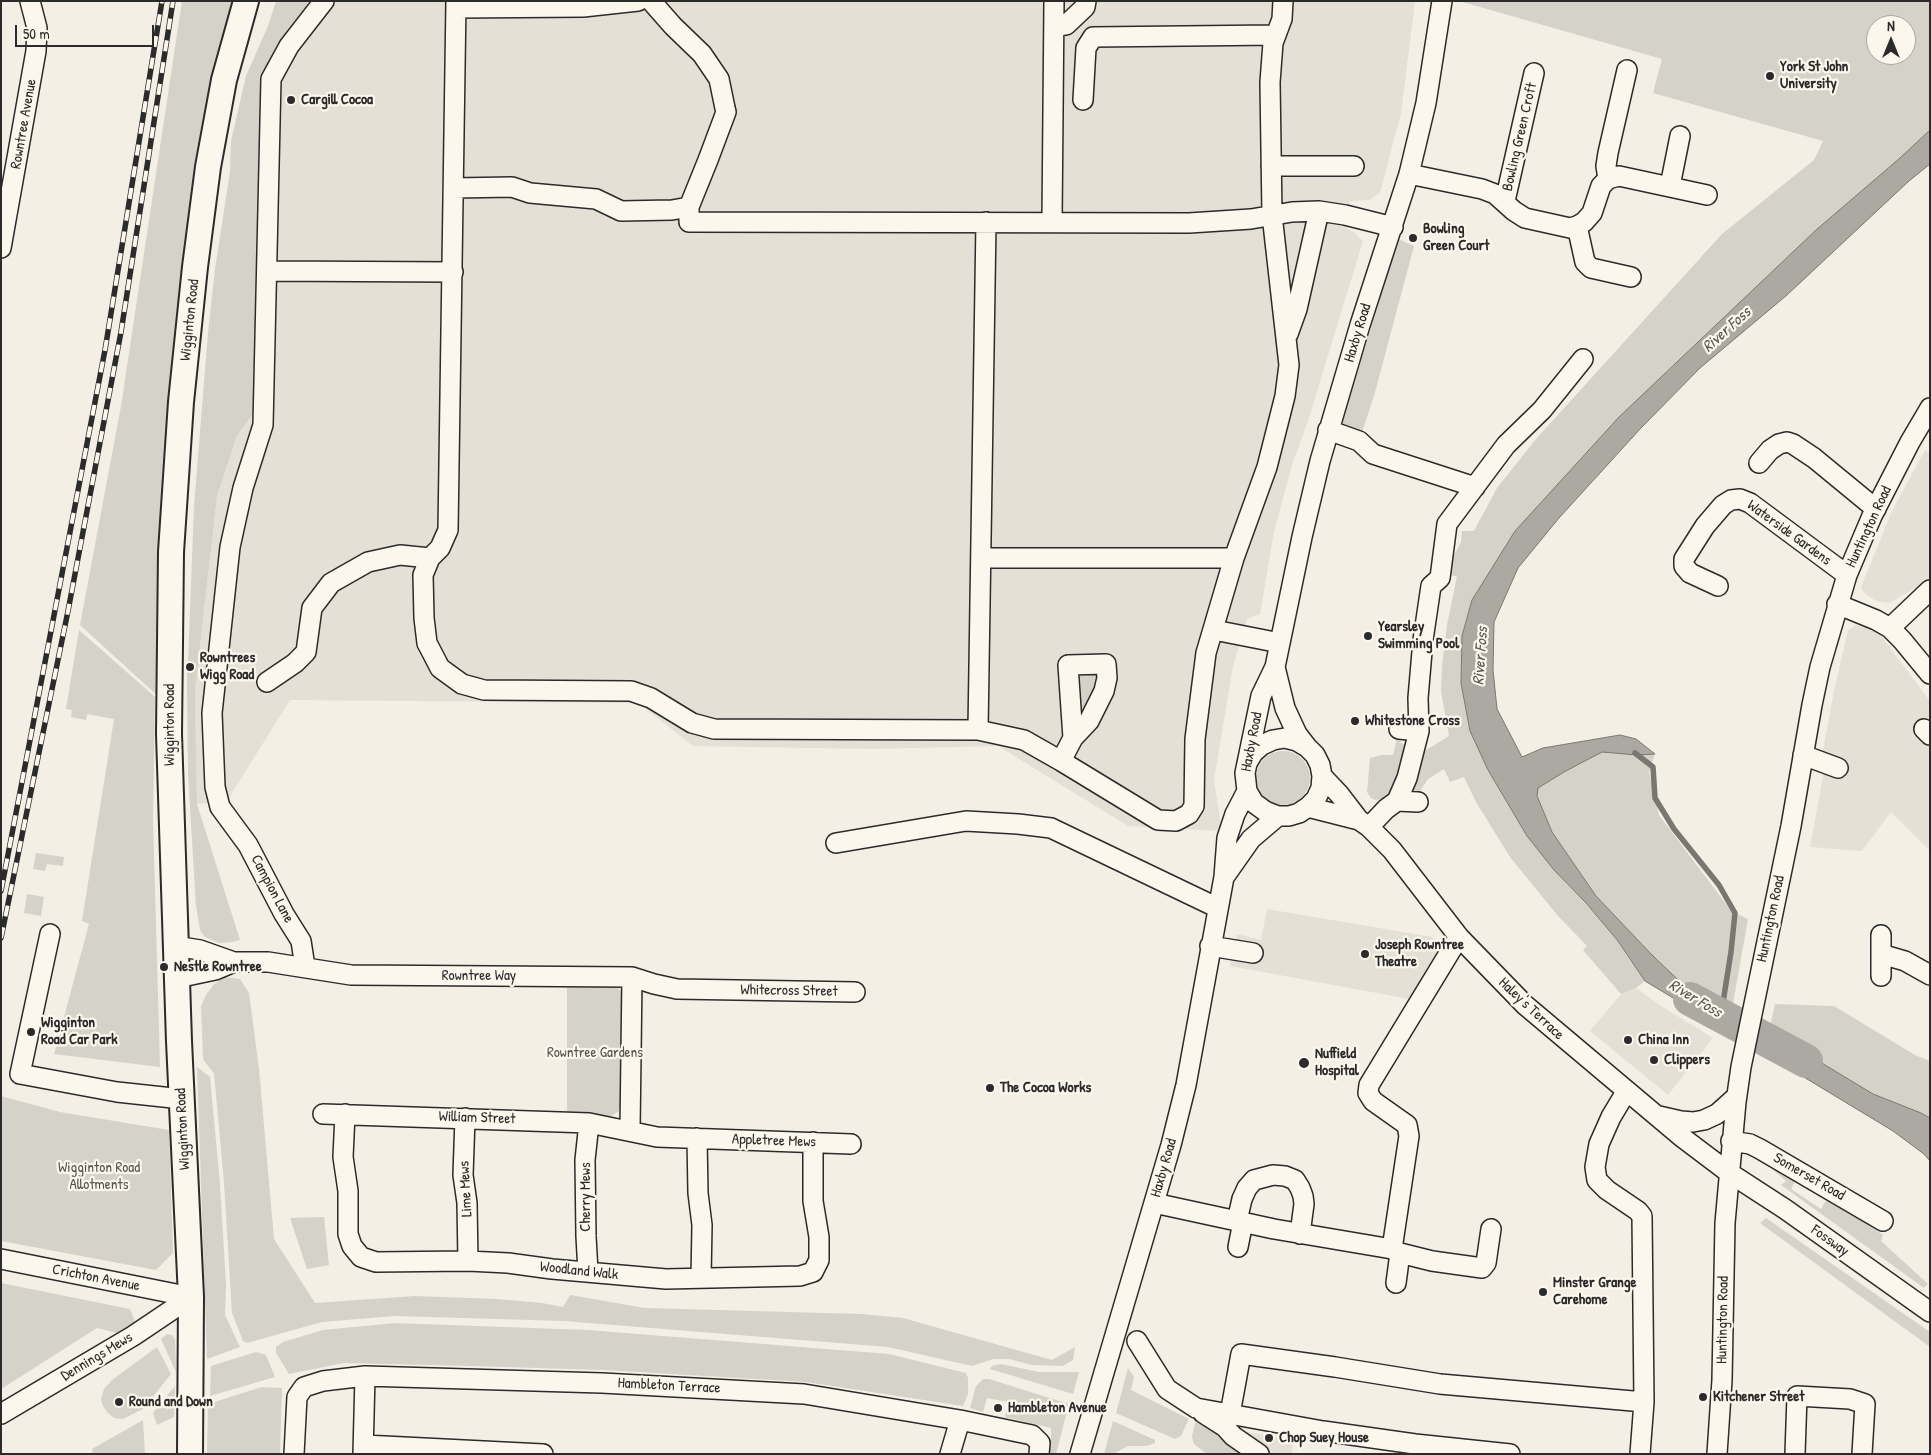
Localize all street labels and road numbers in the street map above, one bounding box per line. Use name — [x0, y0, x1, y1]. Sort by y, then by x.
street label: Rowntree Avenue — [7, 78, 41, 170]
street label: Bowling Green Croft — [1499, 81, 1541, 193]
street label: Wigginton Road — [177, 278, 203, 362]
street label: Haxby Road — [1341, 302, 1375, 364]
street label: Huntington Road — [1842, 483, 1896, 571]
street label: Waterside Gardens — [1743, 496, 1835, 570]
street label: Wigginton Road — [161, 684, 179, 766]
street label: Haxby Road — [1237, 711, 1267, 773]
street label: Campion Lane — [247, 852, 297, 926]
street label: Huntington Road — [1753, 874, 1789, 964]
street label: Rowntree Way — [442, 967, 516, 985]
street label: Haley's Terrace — [1494, 974, 1568, 1044]
street label: Whitecross Street — [740, 981, 838, 1001]
street label: Wigginton Road — [172, 1088, 194, 1170]
street label: William Street — [438, 1108, 516, 1128]
street label: Appletree Mews — [732, 1131, 816, 1151]
street label: Haxby Road — [1147, 1137, 1181, 1199]
street label: Somerset Road — [1770, 1149, 1848, 1205]
street label: Lime Mews — [456, 1160, 476, 1218]
street label: Cherry Mews — [577, 1162, 595, 1232]
street label: Fossway — [1807, 1221, 1853, 1261]
street label: Woodland Walk — [539, 1258, 619, 1284]
street label: Crichton Avenue — [51, 1261, 141, 1295]
street label: Huntington Road — [1713, 1276, 1733, 1364]
street label: Dennings Mews — [58, 1329, 136, 1385]
street label: Hambleton Terrace — [617, 1374, 721, 1398]

